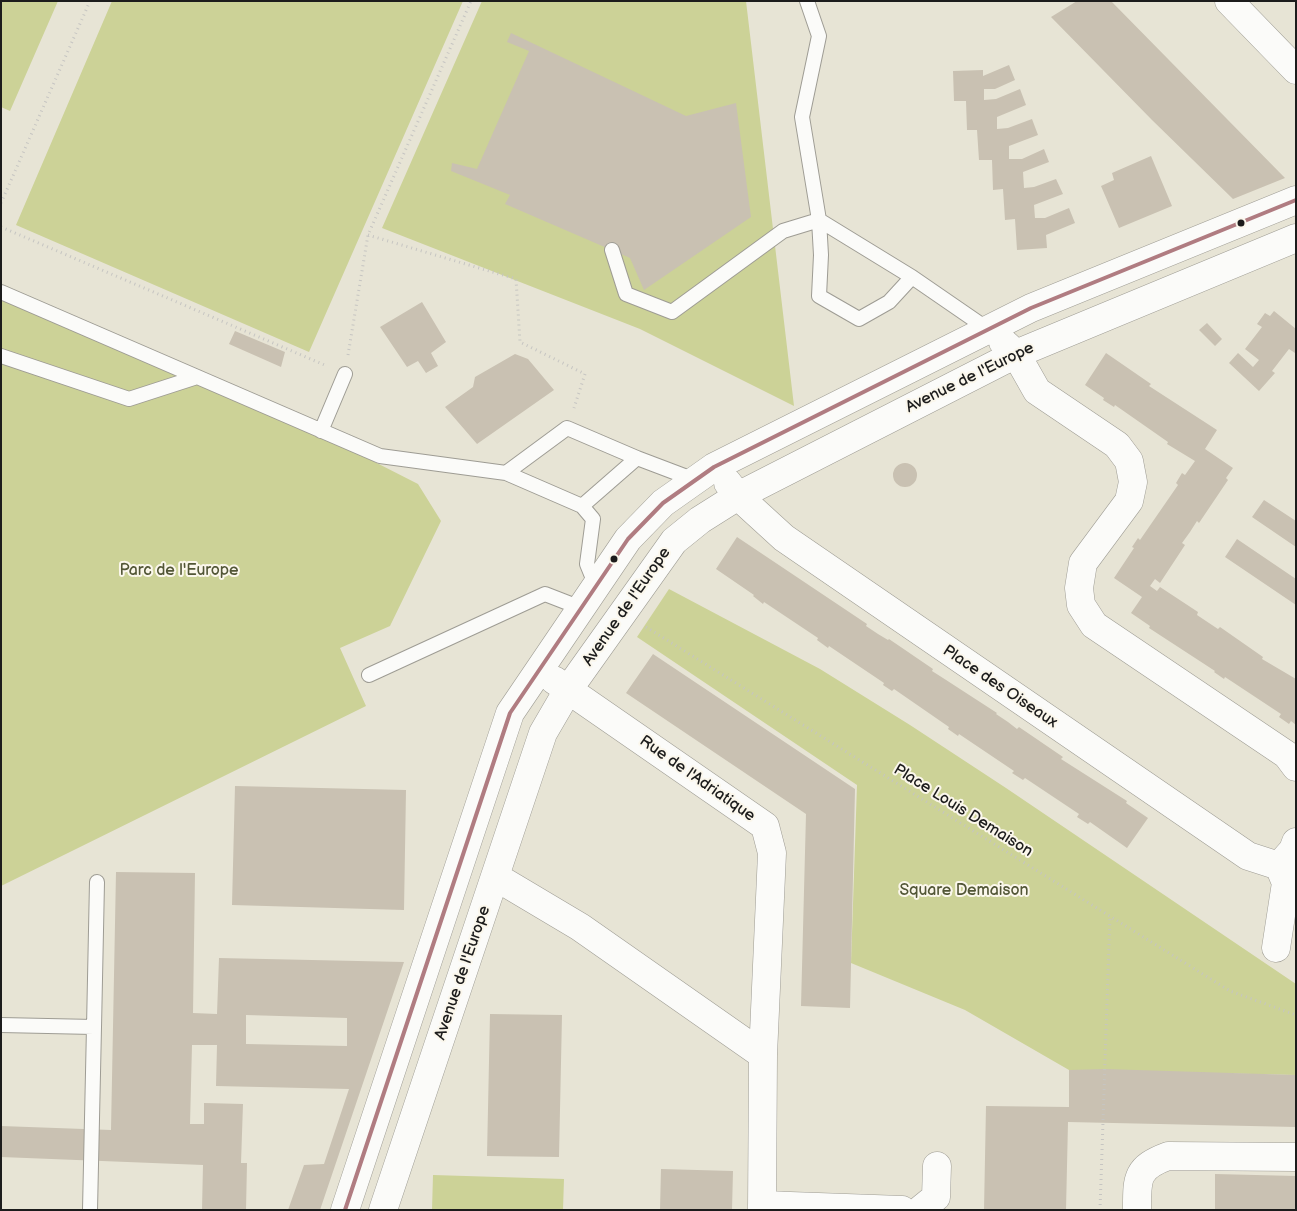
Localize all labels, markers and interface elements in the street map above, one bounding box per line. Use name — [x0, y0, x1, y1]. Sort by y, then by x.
unlabelled marker — [1236, 218, 1246, 228]
street label: Avenue de l'Europe — [903, 339, 1037, 417]
street label: Avenue de l'Europe — [579, 544, 675, 670]
unlabelled marker — [609, 554, 619, 564]
park label: Parc de l'Europe — [119, 561, 239, 581]
street label: Place des Oiseaux — [939, 641, 1061, 733]
street label: Rue de l'Adriatique — [635, 732, 759, 826]
street label: Place Louis Demaison — [890, 760, 1036, 862]
park label: Square Demaison — [899, 881, 1029, 901]
street label: Avenue de l'Europe — [431, 903, 495, 1043]

